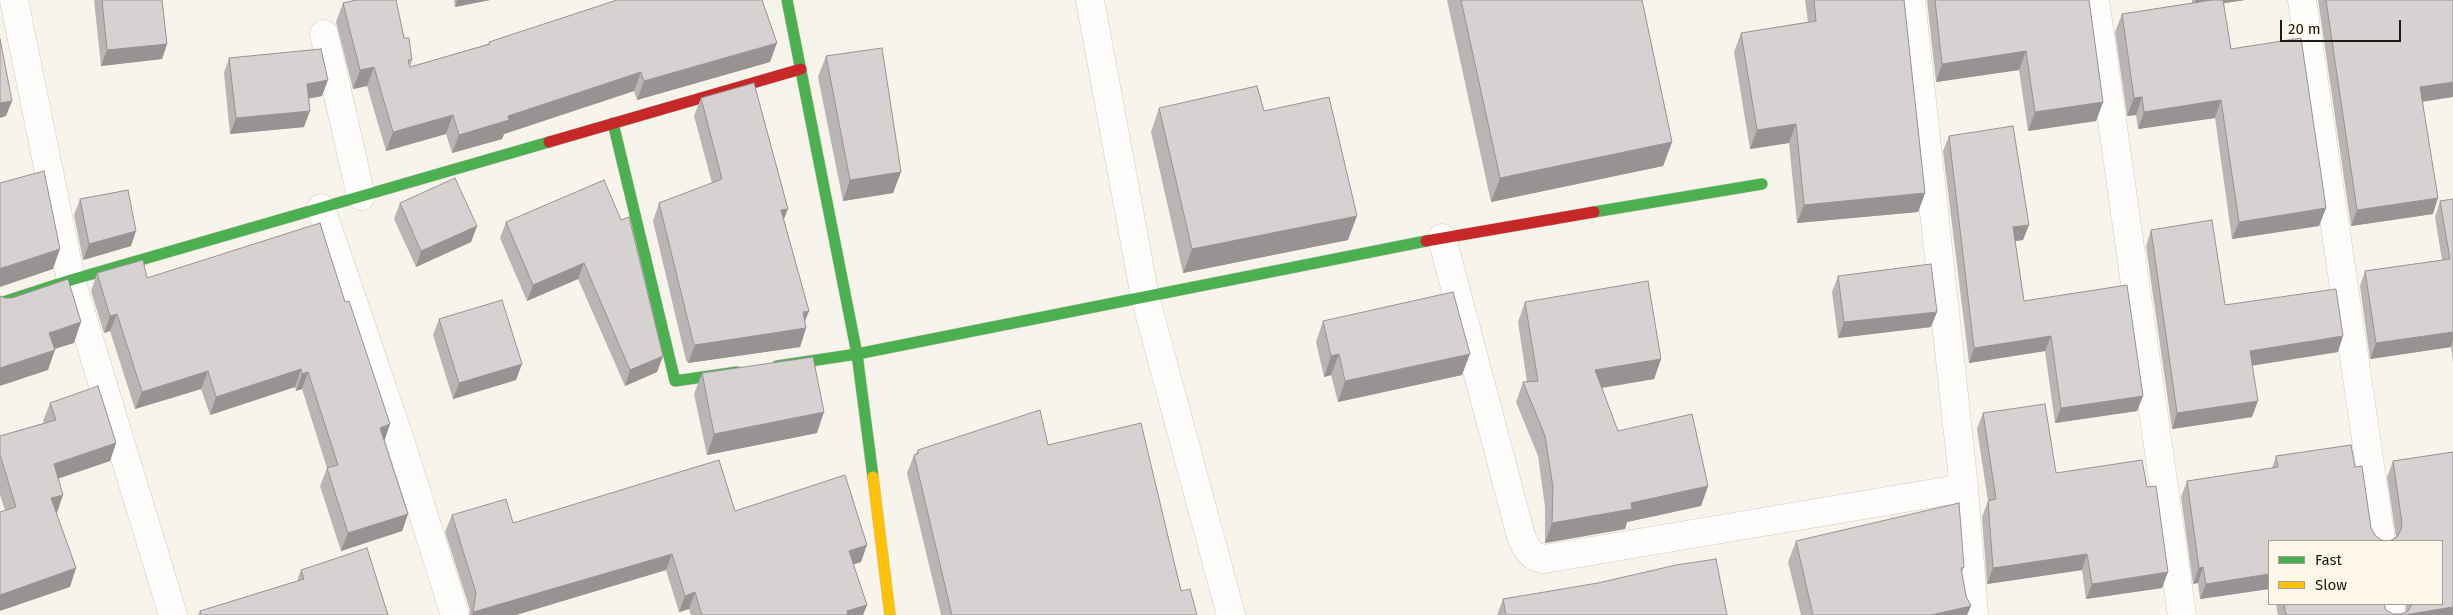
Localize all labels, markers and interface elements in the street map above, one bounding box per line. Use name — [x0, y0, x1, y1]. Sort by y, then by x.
scale bar — [2283, 10, 2404, 42]
text: 20 m — [2288, 20, 2321, 38]
legend — [2268, 540, 2443, 605]
text: Fast — [2315, 551, 2342, 569]
text: Slow — [2315, 576, 2347, 594]

